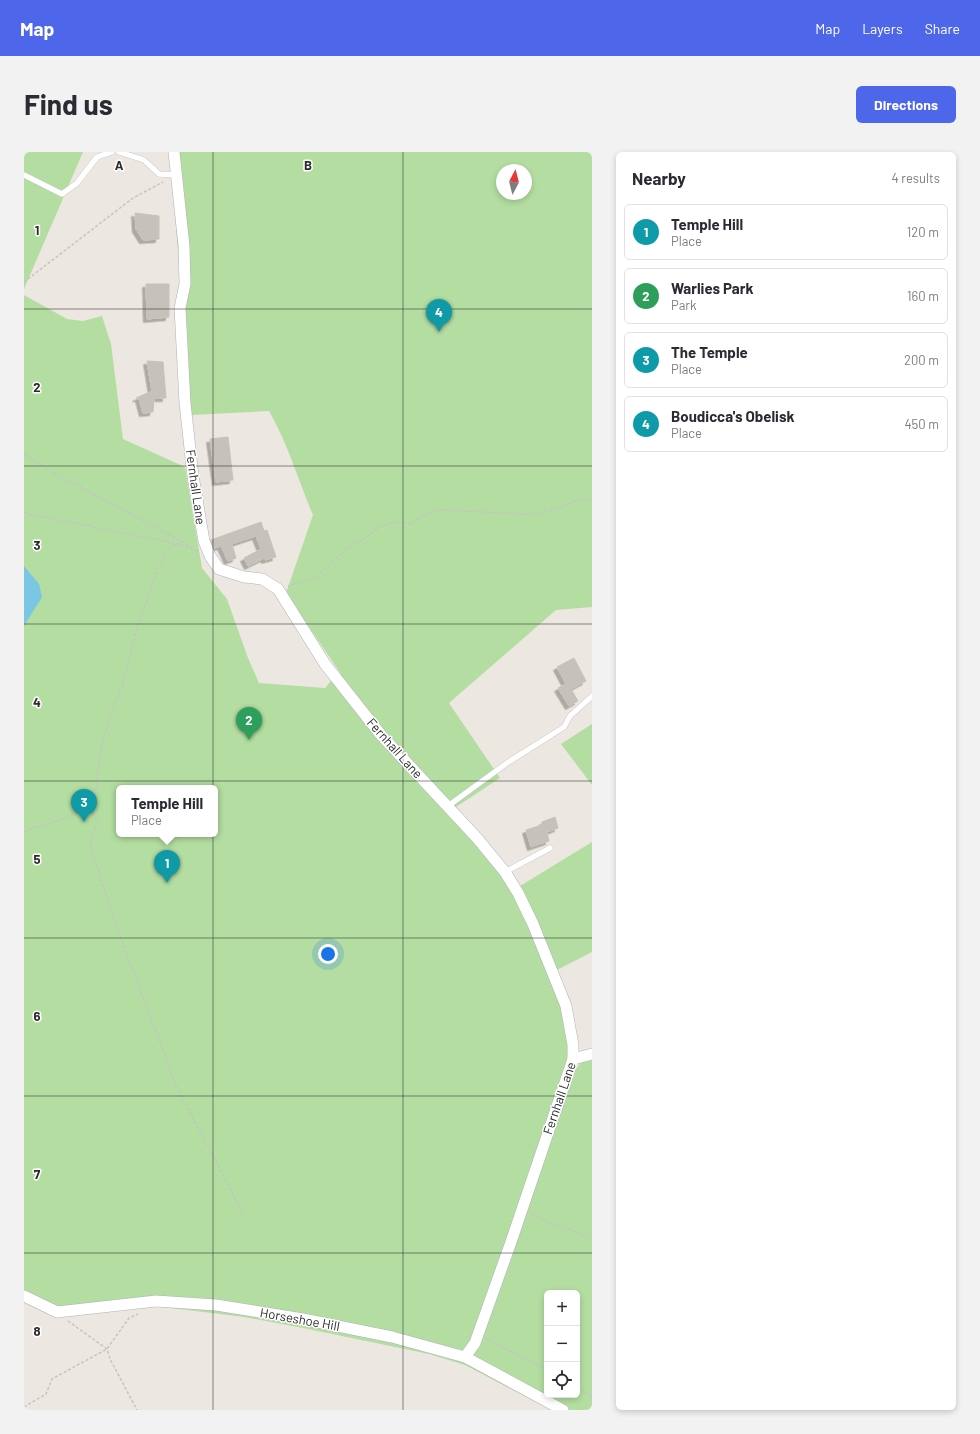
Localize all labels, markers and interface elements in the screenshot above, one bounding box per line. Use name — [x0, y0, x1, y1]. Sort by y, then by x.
text: Map — [20, 17, 54, 40]
text: Map — [815, 20, 840, 37]
text: Layers — [862, 20, 903, 37]
text: Share — [925, 20, 960, 37]
button: Directions — [856, 86, 956, 123]
text: Find us — [24, 87, 113, 121]
text: A — [115, 157, 124, 173]
text: B — [304, 157, 312, 173]
north arrow — [496, 164, 532, 200]
text: Nearby — [632, 168, 686, 188]
text: 4 results — [892, 170, 940, 186]
text: Temple Hill — [671, 215, 743, 233]
text: 1 — [35, 222, 39, 238]
text: 1 — [644, 224, 648, 240]
text: 120 m — [907, 224, 939, 240]
text: Place — [671, 233, 702, 249]
text: Warlies Park — [671, 279, 754, 297]
text: 2 — [642, 288, 650, 304]
text: 160 m — [907, 288, 939, 304]
text: Park — [671, 297, 697, 313]
pin: 4 — [426, 299, 452, 332]
text: The Temple — [671, 343, 748, 361]
text: 3 — [642, 352, 650, 368]
text: 200 m — [904, 352, 939, 368]
text: Place — [671, 361, 702, 377]
text: 2 — [33, 379, 41, 395]
text: Boudicca's Obelisk — [671, 407, 794, 425]
text: 4 — [642, 416, 650, 432]
text: 450 m — [904, 416, 939, 432]
text: Place — [671, 425, 702, 441]
street label: Fernhall Lane — [183, 448, 209, 526]
text: 3 — [33, 537, 41, 553]
text: 4 — [33, 694, 41, 710]
pin: 2 — [236, 707, 262, 740]
street label: Fernhall Lane — [364, 715, 426, 782]
popup — [116, 785, 218, 837]
pin: 3 — [71, 789, 97, 822]
text: Temple Hill — [131, 794, 203, 812]
text: Place — [131, 812, 162, 828]
pin: 1 — [154, 850, 180, 883]
text: 5 — [33, 851, 41, 867]
your location — [318, 944, 338, 964]
text: 6 — [34, 1008, 41, 1024]
street label: Fernhall Lane — [539, 1060, 579, 1136]
text: 7 — [34, 1166, 41, 1182]
map controls — [544, 1290, 580, 1398]
button: + — [544, 1290, 580, 1326]
street label: Horseshoe Hill — [259, 1304, 341, 1334]
text: 8 — [33, 1323, 41, 1339]
button: − — [544, 1326, 580, 1362]
button: locate — [544, 1362, 580, 1398]

